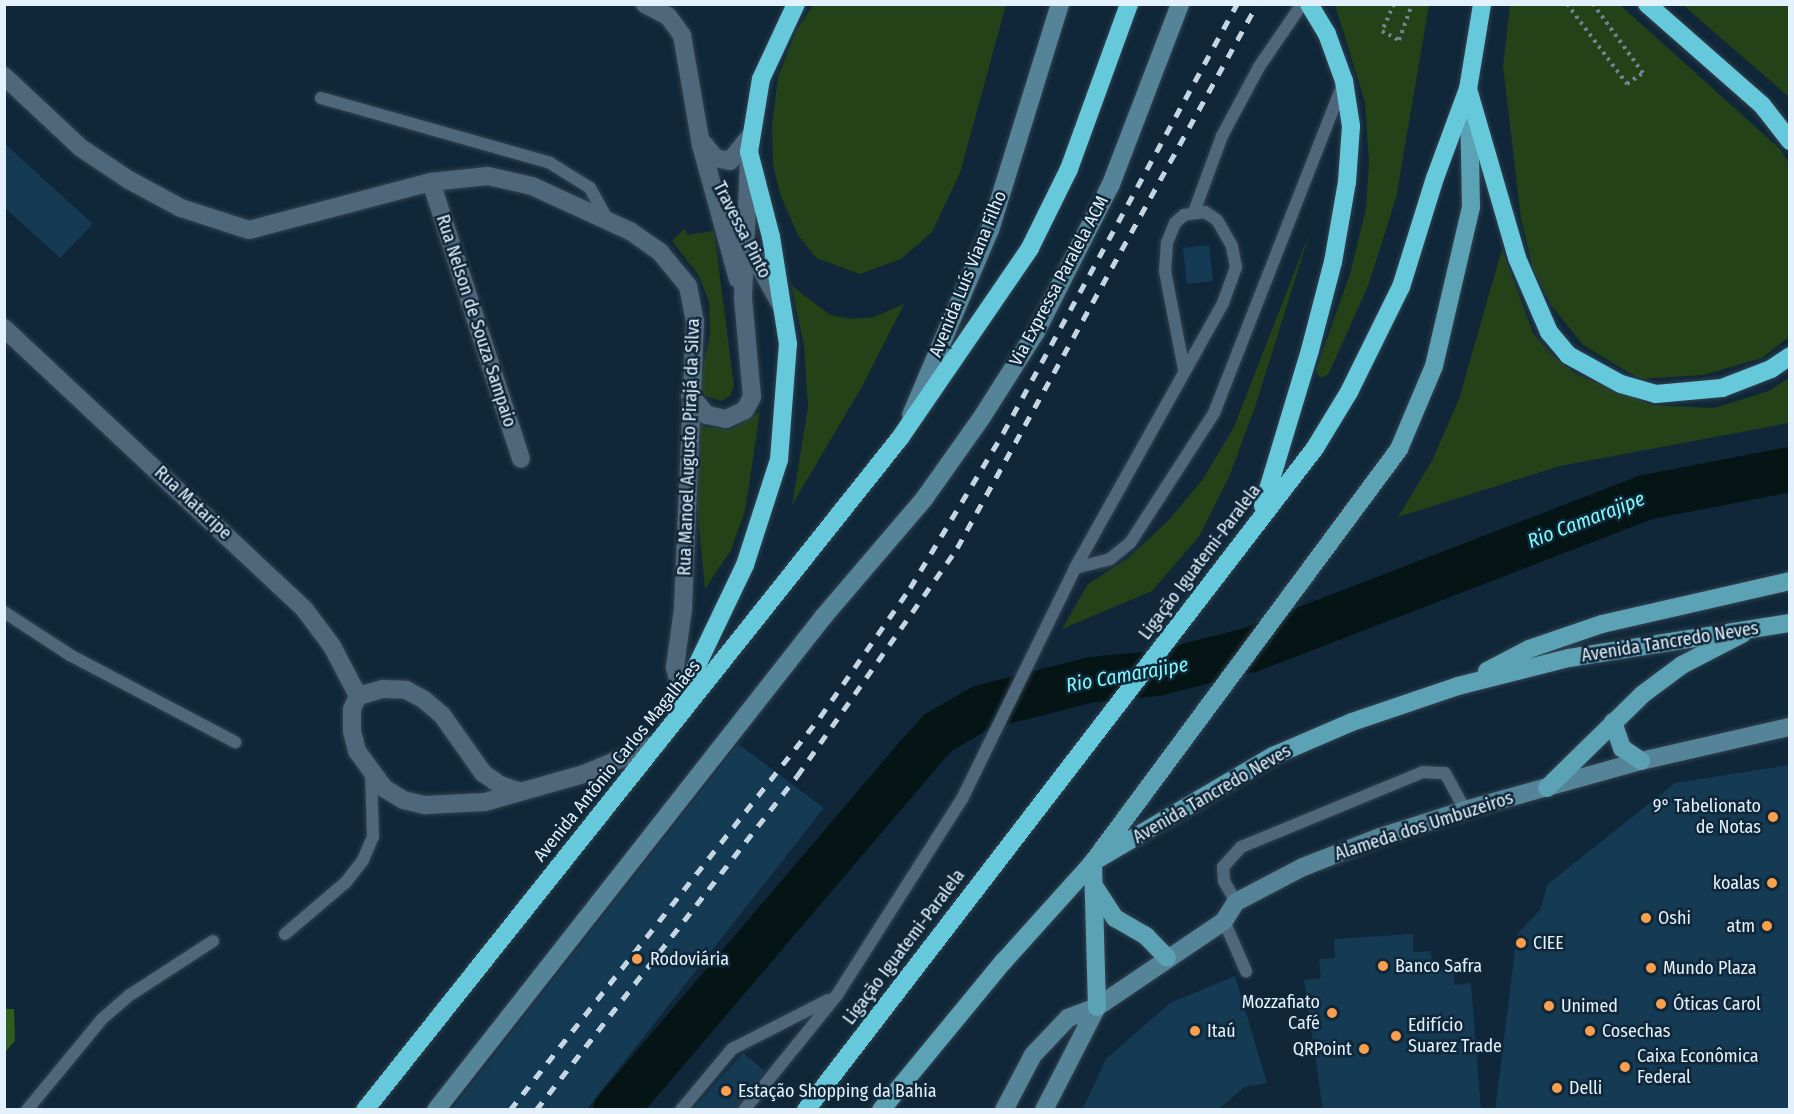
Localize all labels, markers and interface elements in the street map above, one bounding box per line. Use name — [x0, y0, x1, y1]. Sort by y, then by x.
street label: Travessa Pinto — [708, 178, 776, 282]
street label: Avenida Luís Viana Filho — [925, 188, 1011, 360]
street label: Via Expressa Paralela ACM — [1005, 192, 1113, 370]
street label: Rua Nelson de Souza Sampaio — [431, 212, 521, 430]
street label: Rua Manoel Augusto Pirajá da Silva — [674, 318, 704, 576]
street label: Rua Mataripe — [150, 462, 236, 544]
street label: Ligação Iguatemi-Paralela — [1135, 480, 1265, 644]
water label: Rio Camarajipe — [1524, 487, 1648, 553]
street label: Avenida Tancredo Neves — [1580, 617, 1760, 667]
water label: Rio Camarajipe — [1064, 652, 1190, 698]
street label: Avenida Antônio Carlos Magalhães — [529, 656, 705, 866]
street label: Avenida Tancredo Neves — [1129, 740, 1295, 848]
street label: Alameda dos Umbuzeiros — [1332, 787, 1516, 865]
place label: 9° Tabelionato de Notas — [1653, 796, 1761, 838]
marker: 9° Tabelionato de Notas — [1766, 810, 1780, 824]
street label: Ligação Iguatemi-Paralela — [839, 865, 969, 1029]
place label: koalas — [1713, 872, 1760, 894]
marker: koalas — [1765, 876, 1779, 890]
place label: Oshi — [1658, 907, 1691, 929]
marker: Oshi — [1639, 911, 1653, 925]
place label: atm — [1726, 915, 1755, 937]
marker: atm — [1760, 919, 1774, 933]
place label: CIEE — [1533, 932, 1564, 954]
marker: CIEE — [1514, 936, 1528, 950]
place label: Rodoviária — [650, 948, 729, 970]
marker: Rodoviária — [628, 950, 646, 968]
place label: Banco Safra — [1395, 955, 1482, 977]
place label: Mundo Plaza — [1663, 957, 1756, 979]
marker: Banco Safra — [1376, 959, 1390, 973]
marker: Mundo Plaza — [1644, 961, 1658, 975]
place label: Mozzafiato Café — [1242, 992, 1320, 1034]
place label: Óticas Carol — [1673, 993, 1761, 1015]
place label: Unimed — [1561, 995, 1618, 1017]
marker: Óticas Carol — [1654, 997, 1668, 1011]
marker: Unimed — [1542, 999, 1556, 1013]
marker: Mozzafiato Café — [1325, 1006, 1339, 1020]
place label: Edifício Suarez Trade — [1408, 1015, 1502, 1058]
place label: Itaú — [1207, 1020, 1236, 1042]
place label: Cosechas — [1602, 1020, 1670, 1042]
marker: Itaú — [1188, 1024, 1202, 1038]
marker: Cosechas — [1583, 1024, 1597, 1038]
marker: Edifício Suarez Trade — [1389, 1029, 1403, 1043]
place label: QRPoint — [1293, 1038, 1352, 1060]
marker: QRPoint — [1357, 1042, 1371, 1056]
place label: Caixa Econômica Federal — [1637, 1046, 1759, 1088]
marker: Caixa Econômica Federal — [1618, 1060, 1632, 1074]
place label: Delli — [1569, 1077, 1602, 1099]
place label: Estação Shopping da Bahia — [738, 1080, 937, 1102]
marker: Delli — [1550, 1081, 1564, 1095]
marker: Estação Shopping da Bahia — [719, 1084, 733, 1098]

